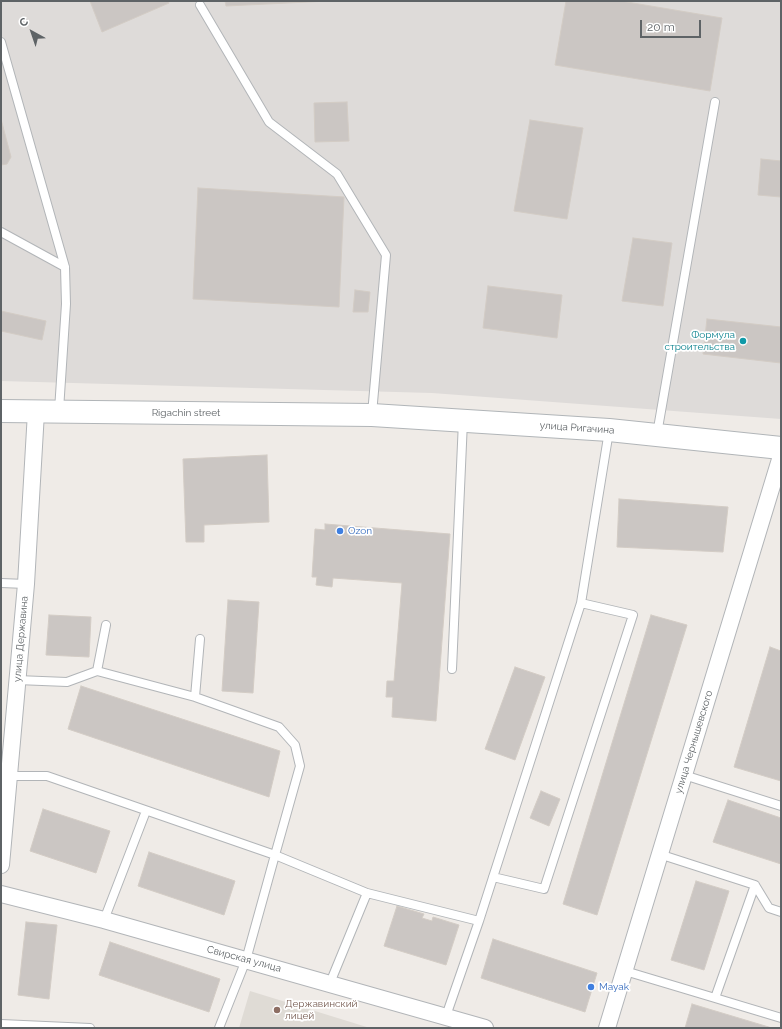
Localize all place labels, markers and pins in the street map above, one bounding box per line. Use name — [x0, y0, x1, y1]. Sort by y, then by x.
place label: Формула строительства — [664, 329, 735, 352]
marker: Формула строительства — [738, 336, 748, 346]
place label: Ozon — [348, 525, 372, 537]
marker: Ozon — [335, 526, 345, 536]
place label: Mayak — [599, 981, 629, 993]
marker: Mayak — [586, 982, 596, 992]
place label: Державинский лицей — [285, 998, 358, 1022]
marker: Державинский лицей — [272, 1005, 282, 1015]

